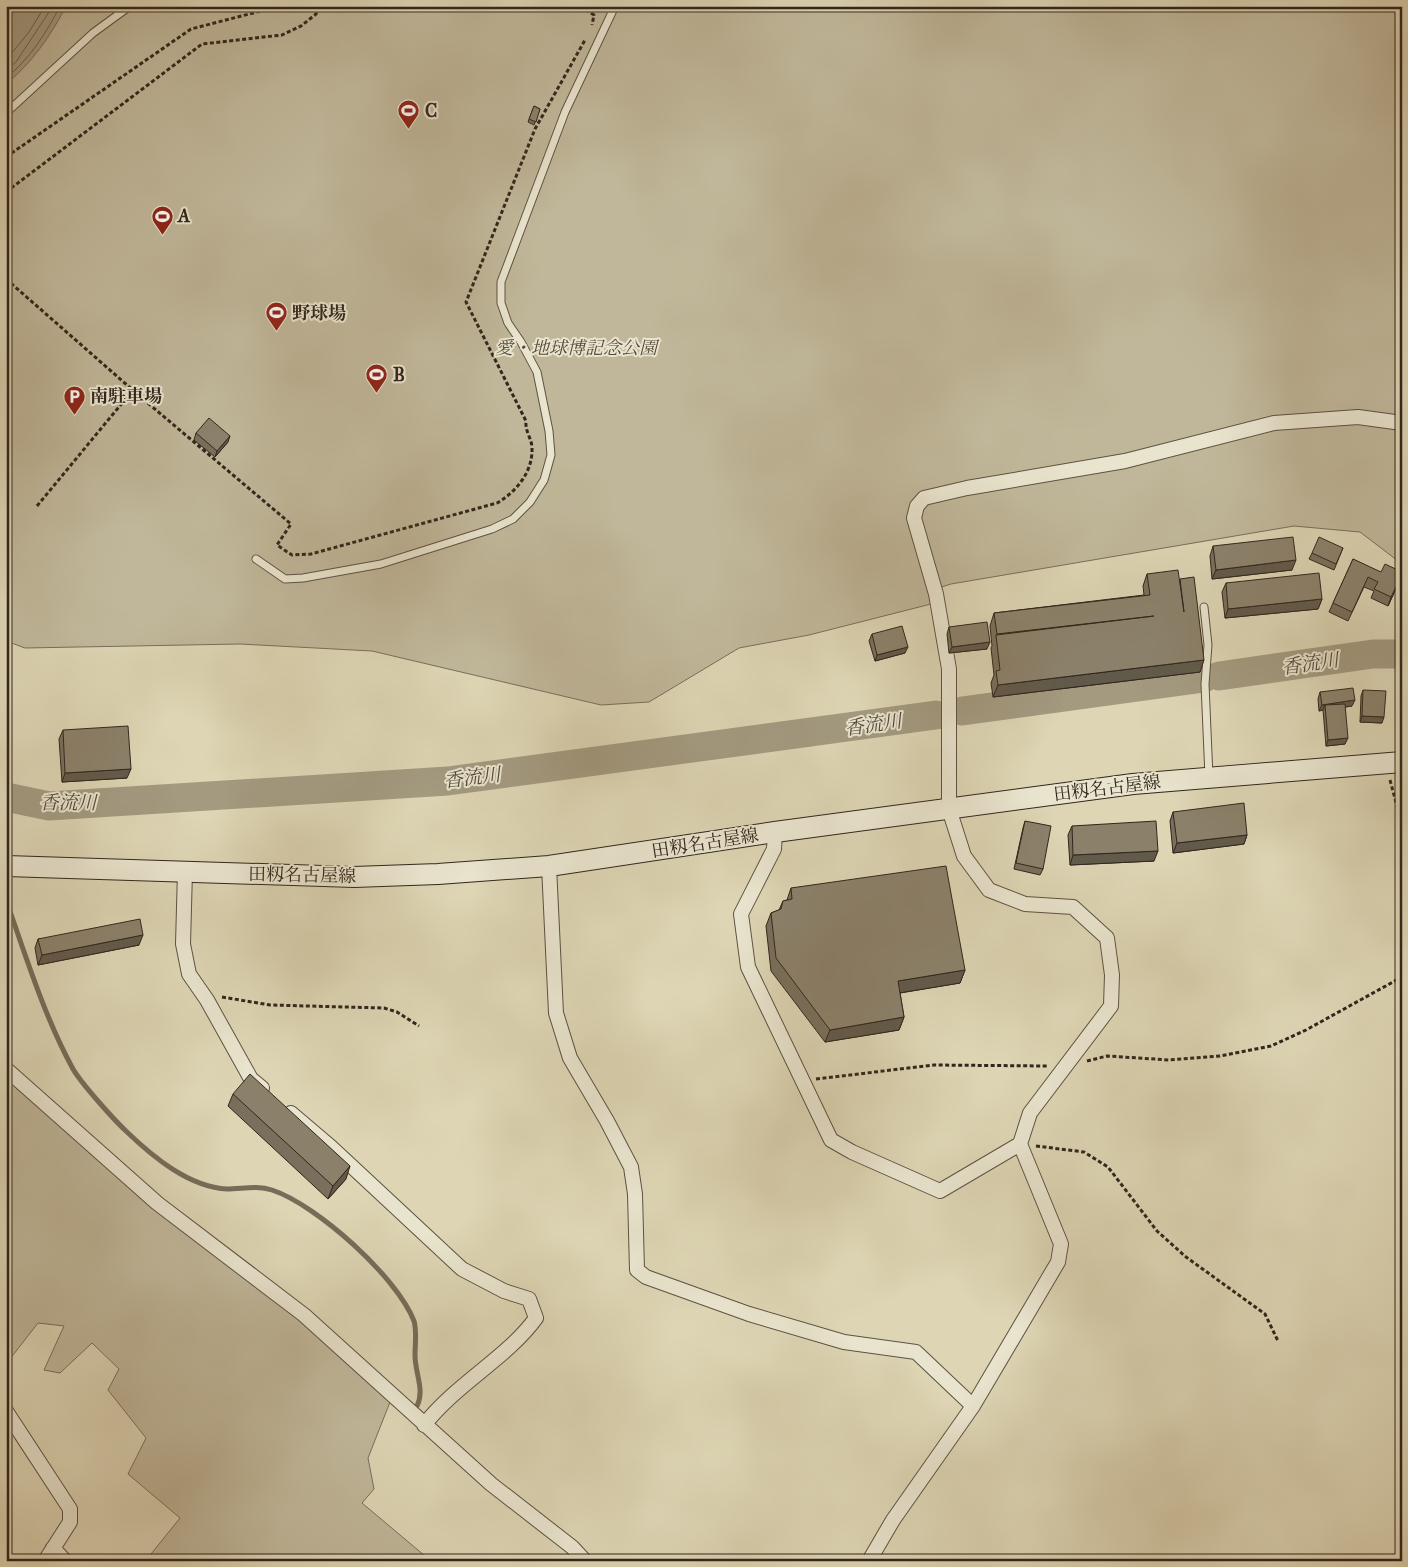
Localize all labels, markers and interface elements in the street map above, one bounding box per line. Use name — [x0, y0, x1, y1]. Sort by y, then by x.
sports icon: C — [397, 99, 421, 130]
place label: C — [425, 100, 437, 122]
sports icon: A — [150, 204, 174, 235]
place label: A — [177, 205, 191, 227]
sports icon: 野球場 — [264, 301, 288, 332]
place label: 野球場 — [292, 302, 346, 324]
park label: 愛・地球博記念公園 — [495, 337, 660, 359]
sports icon: B — [365, 363, 389, 394]
place label: B — [393, 364, 405, 386]
parking icon: 南駐車場 — [62, 384, 86, 415]
place label: 南駐車場 — [90, 385, 162, 407]
water label: 香流川 — [1280, 648, 1342, 679]
water label: 香流川 — [843, 709, 905, 740]
water label: 香流川 — [442, 762, 504, 792]
street label: 田籾名古屋線 — [1052, 771, 1162, 805]
water label: 香流川 — [39, 791, 98, 814]
street label: 田籾名古屋線 — [650, 824, 760, 862]
street label: 田籾名古屋線 — [248, 863, 356, 887]

